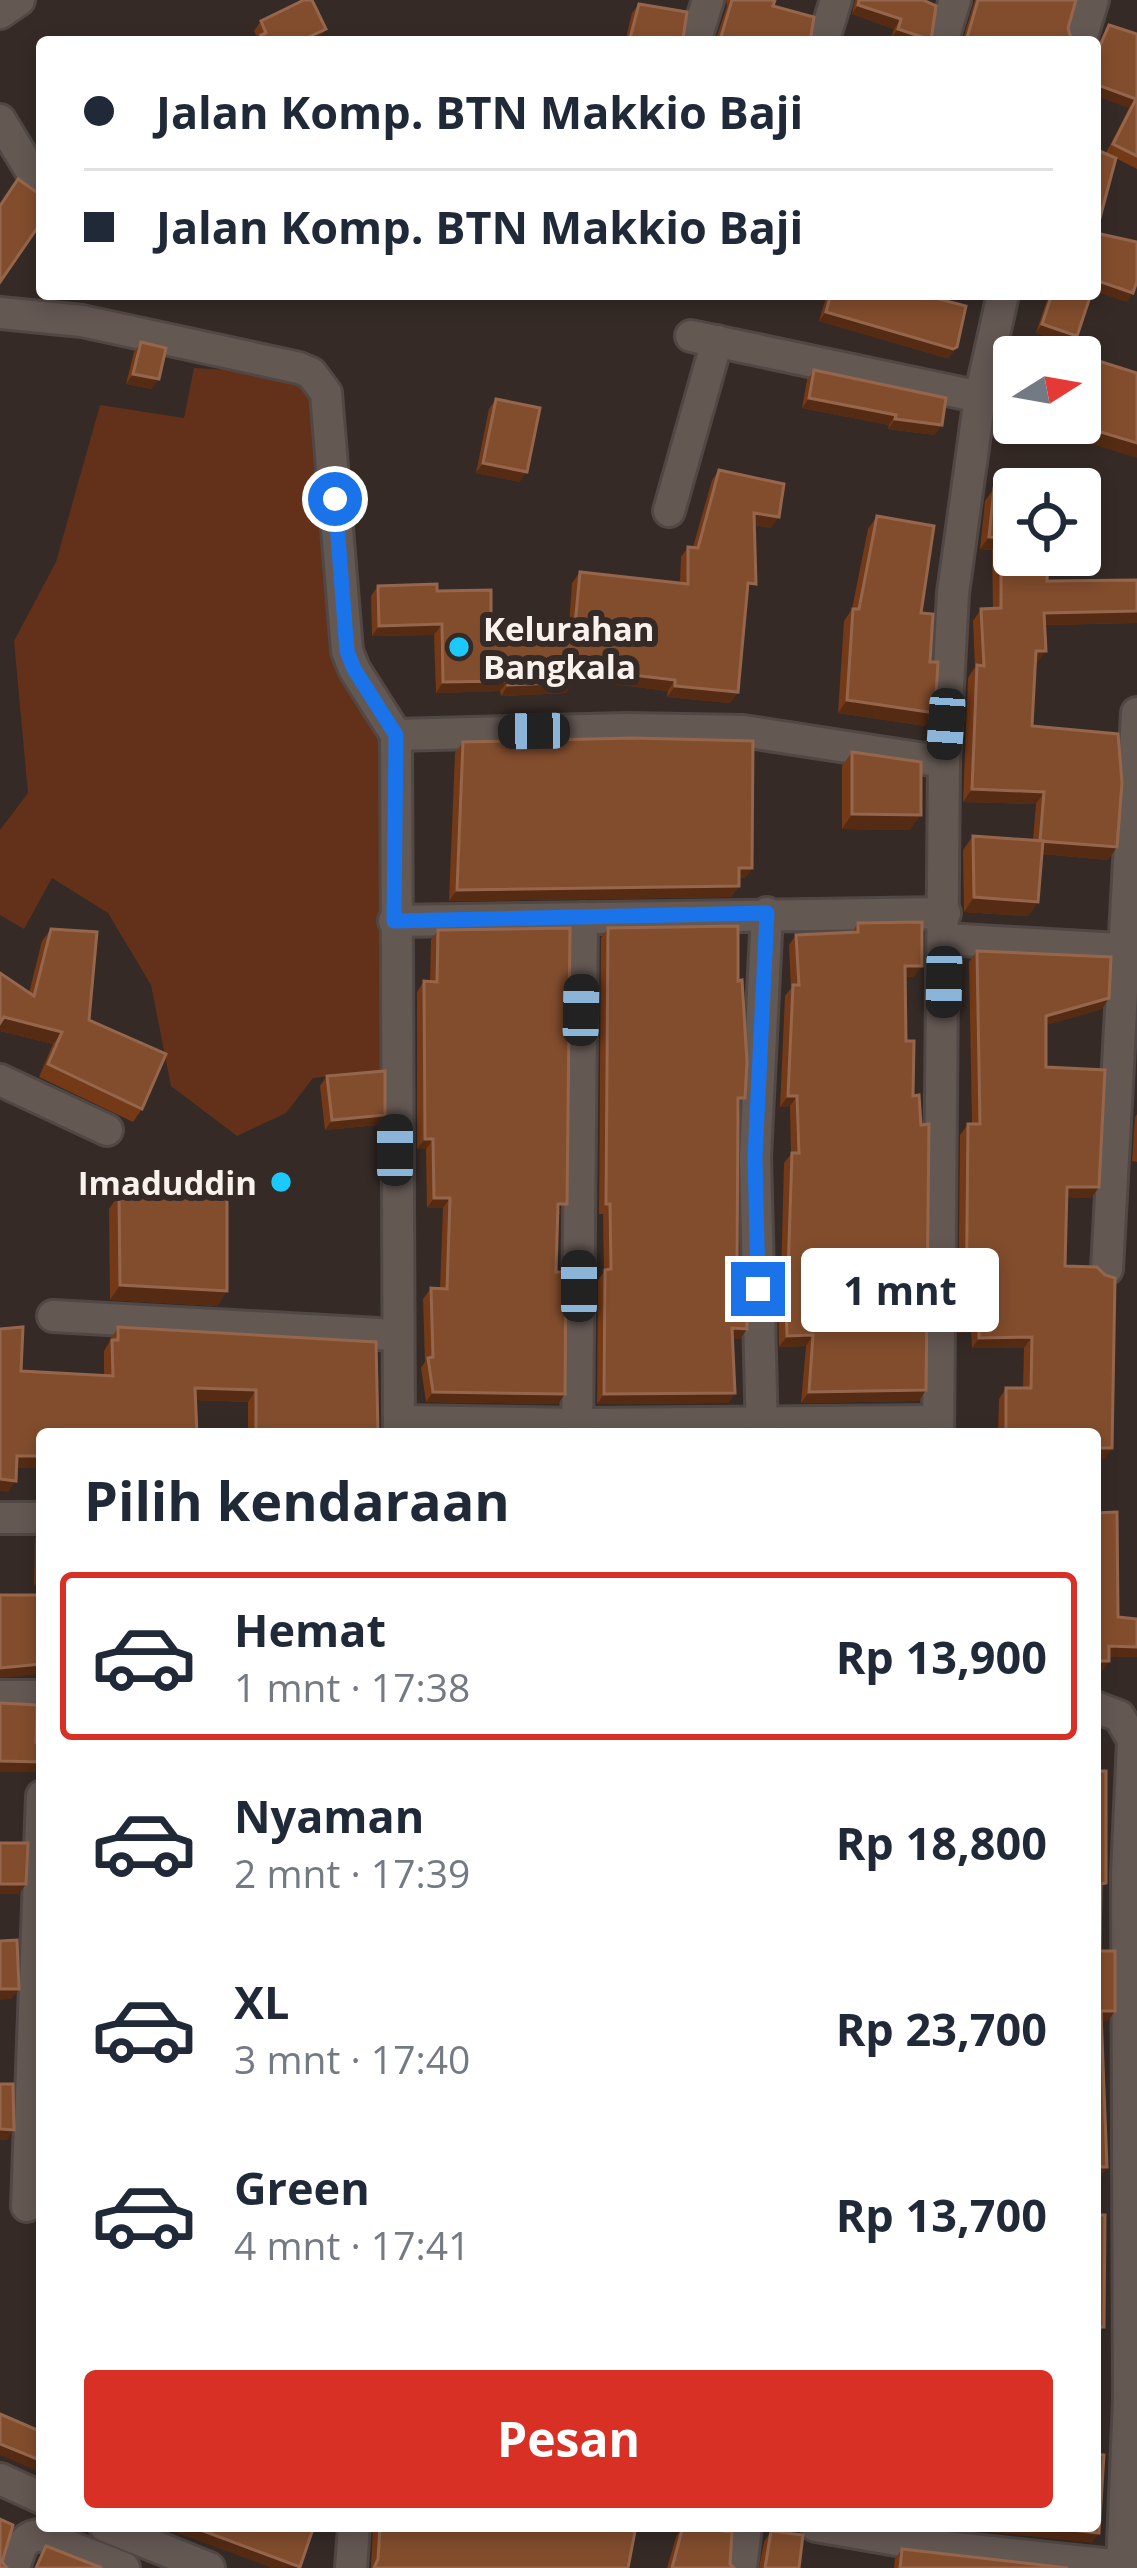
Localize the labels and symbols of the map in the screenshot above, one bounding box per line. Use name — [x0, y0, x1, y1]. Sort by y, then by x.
north arrow — [993, 336, 1101, 444]
route start — [308, 472, 362, 526]
place label: Kelurahan Bangkala — [483, 606, 654, 689]
marker: Kelurahan Bangkala — [446, 634, 472, 660]
car — [926, 687, 966, 761]
car — [498, 712, 570, 750]
car — [925, 946, 963, 1018]
car — [562, 974, 600, 1046]
car — [377, 1114, 413, 1186]
place label: Imaduddin — [78, 1160, 257, 1205]
marker: Imaduddin — [268, 1169, 294, 1195]
callout: 1 mnt — [800, 1247, 998, 1331]
car — [561, 1250, 597, 1322]
route end — [731, 1262, 785, 1316]

